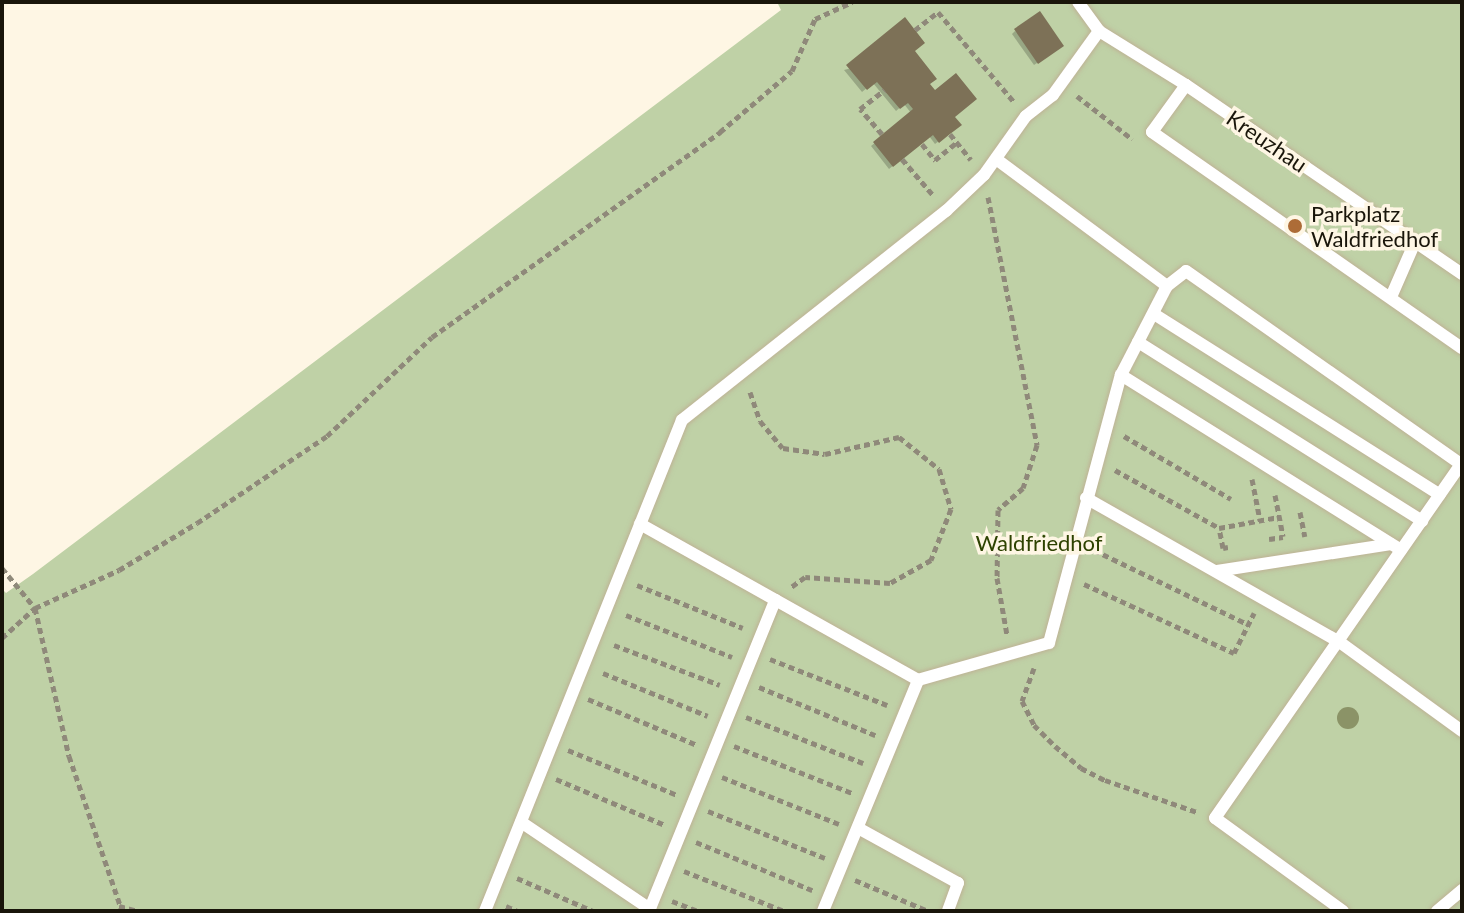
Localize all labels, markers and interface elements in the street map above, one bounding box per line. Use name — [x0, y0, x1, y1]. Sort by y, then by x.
street label: Kreuzhau — [1222, 104, 1312, 178]
place label: Parkplatz Waldfriedhof — [1311, 200, 1438, 252]
marker: Parkplatz Waldfriedhof — [1286, 217, 1304, 235]
park label: Waldfriedhof — [975, 530, 1103, 556]

